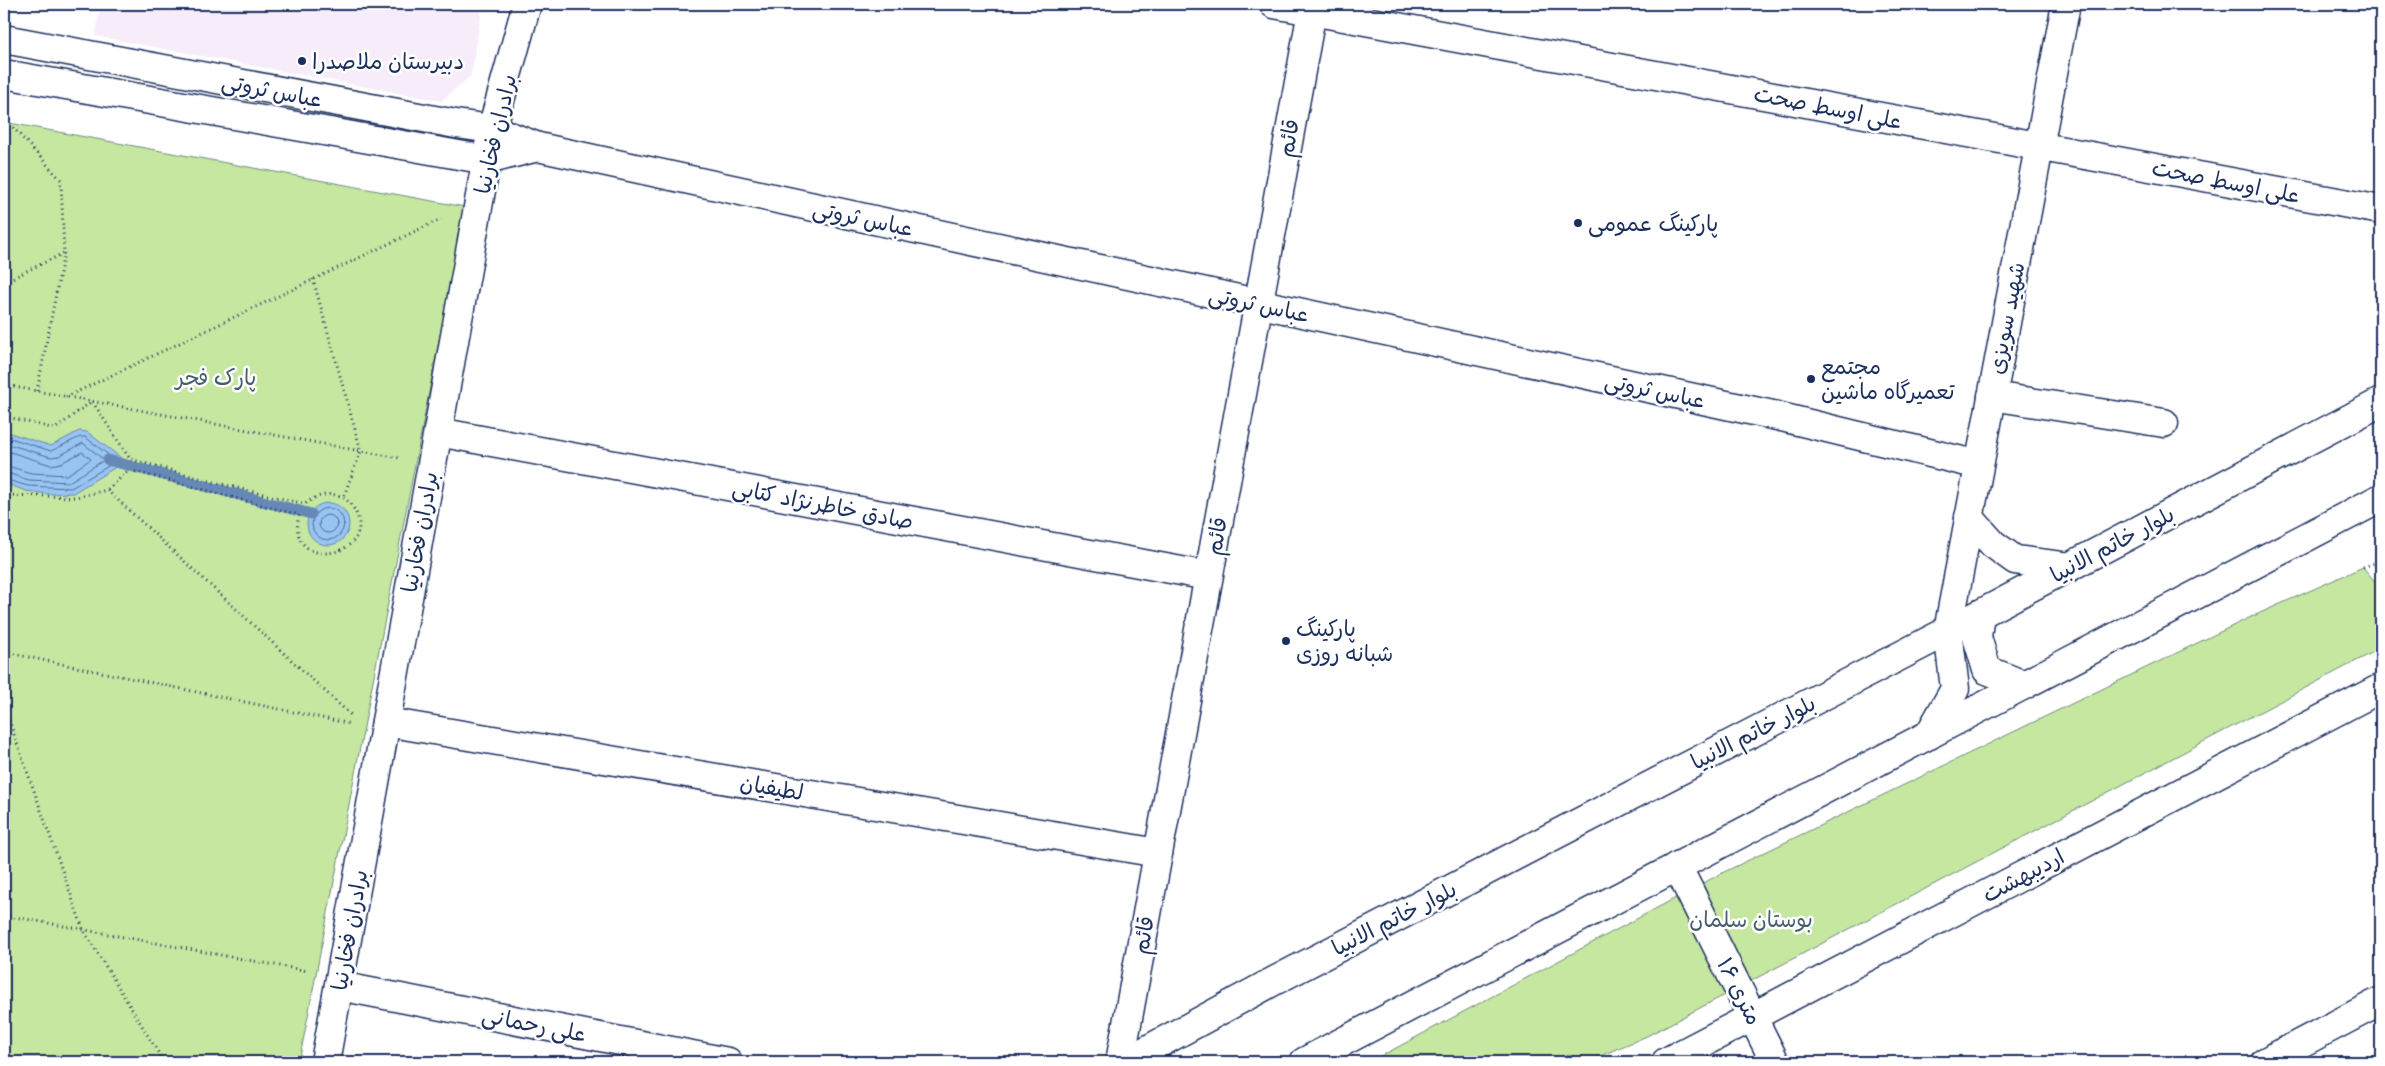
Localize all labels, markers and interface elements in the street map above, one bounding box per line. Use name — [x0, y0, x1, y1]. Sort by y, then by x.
place label: دبیرستان ملاصدرا — [312, 48, 464, 80]
marker: دبیرستان ملاصدرا — [296, 55, 308, 67]
street label: عباس ثروتی — [218, 68, 324, 118]
street label: برادران فخارنیا — [469, 71, 527, 198]
street label: علی اوسط صحت — [1751, 80, 1904, 140]
street label: قائم — [1272, 117, 1310, 160]
street label: علی اوسط صحت — [2149, 154, 2302, 214]
street label: عباس ثروتی — [809, 195, 915, 247]
place label: پارکینگ عمومی — [1588, 210, 1718, 242]
marker: پارکینگ عمومی — [1572, 217, 1584, 229]
street label: شهید سویزی — [1982, 260, 2035, 377]
street label: عباس ثروتی — [1205, 281, 1311, 333]
place label: مجتمع تعمیرگاه ماشین — [1821, 353, 1955, 410]
park label: پارک فجر — [174, 364, 256, 396]
street label: عباس ثروتی — [1601, 367, 1707, 419]
marker: مجتمع تعمیرگاه ماشین — [1805, 373, 1817, 385]
street label: برادران فخارنیا — [396, 469, 448, 596]
street label: صادق خاطرنژاد کتابی — [729, 474, 916, 540]
street label: بلوار خاتم الانبیا — [2046, 500, 2181, 593]
street label: قائم — [1200, 515, 1238, 558]
place label: پارکینگ شبانه روزی — [1296, 615, 1393, 672]
marker: پارکینگ شبانه روزی — [1280, 635, 1292, 647]
street label: بلوار خاتم الانبیا — [1686, 689, 1822, 780]
street label: لطیفیان — [737, 769, 806, 811]
street label: اردیبهشت — [1978, 843, 2071, 913]
street label: برادران فخارنیا — [326, 867, 378, 994]
street label: بلوار خاتم الانبیا — [1327, 875, 1463, 966]
park label: بوستان سلمان — [1689, 906, 1813, 938]
street label: قائم — [1127, 914, 1165, 957]
street label: ۱۶ متری — [1707, 953, 1768, 1032]
street label: علی رحمانی — [479, 1001, 588, 1053]

